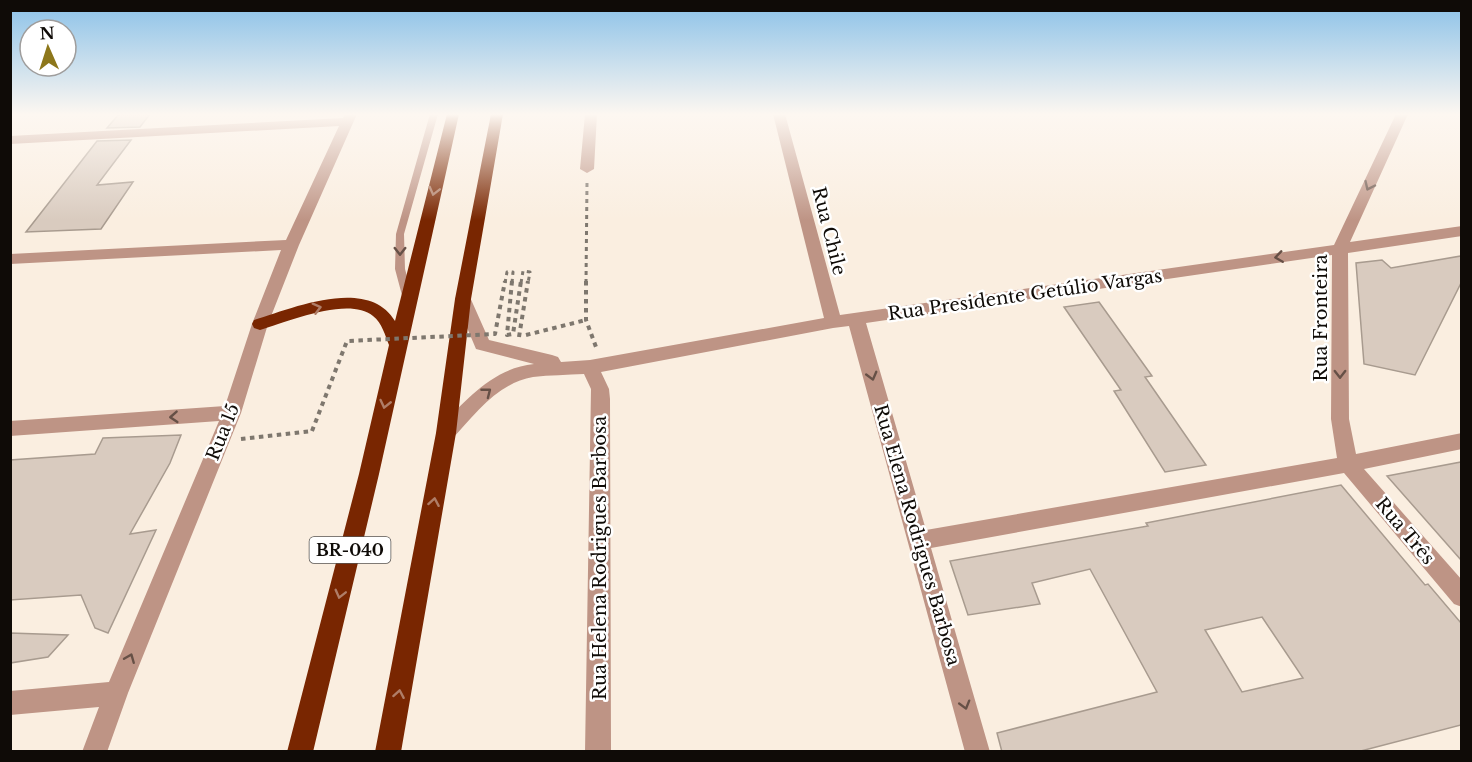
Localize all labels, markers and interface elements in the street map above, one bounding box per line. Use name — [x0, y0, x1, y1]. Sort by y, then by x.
north arrow — [18, 18, 78, 78]
text: N — [39, 23, 55, 43]
one-way arrow — [1364, 179, 1376, 190]
street label: Rua Chile — [807, 185, 851, 277]
one-way arrow — [429, 186, 442, 196]
one-way arrow — [394, 247, 406, 256]
one-way arrow — [1274, 251, 1284, 263]
street label: Rua Fronteira — [1310, 254, 1332, 382]
street label: Rua Presidente Getúlio Vargas — [887, 265, 1163, 325]
one-way arrow — [311, 303, 321, 316]
one-way arrow — [865, 370, 877, 380]
one-way arrow — [1334, 370, 1346, 379]
one-way arrow — [481, 388, 492, 399]
one-way arrow — [380, 399, 393, 409]
street label: Rua 15 — [202, 400, 244, 464]
street label: Rua Elena Rodrigues Barbosa — [869, 402, 965, 668]
one-way arrow — [169, 410, 178, 423]
street label: Rua Helena Rodrigues Barbosa — [589, 416, 611, 700]
street label: Rua Três — [1371, 493, 1439, 569]
one-way arrow — [427, 497, 440, 507]
road number: BR-040 — [310, 537, 391, 563]
one-way arrow — [334, 589, 347, 599]
one-way arrow — [123, 653, 135, 664]
one-way arrow — [392, 689, 405, 699]
one-way arrow — [958, 699, 970, 710]

